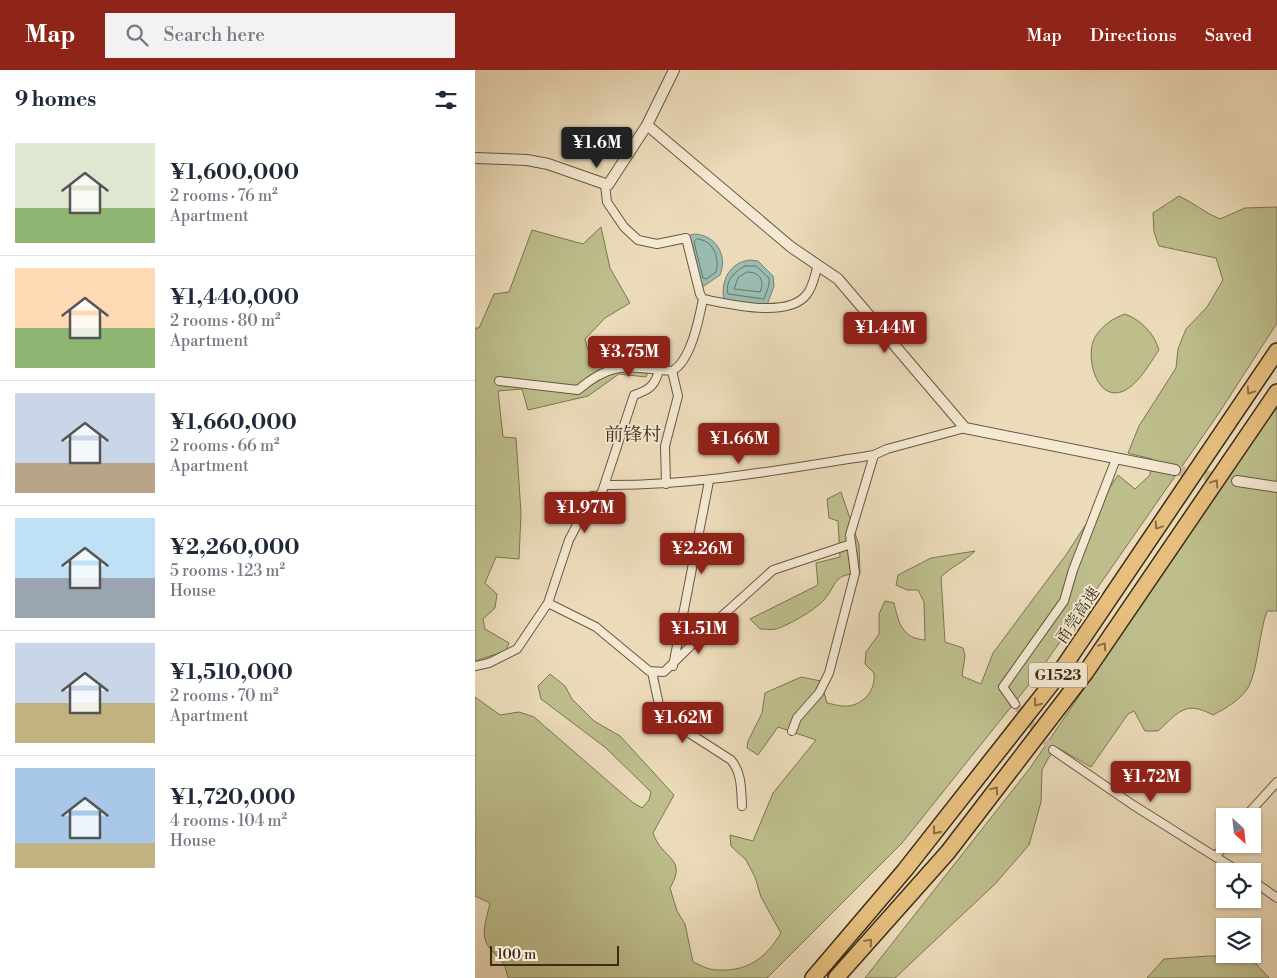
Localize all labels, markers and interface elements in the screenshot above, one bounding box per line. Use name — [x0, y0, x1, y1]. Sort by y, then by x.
search box — [105, 13, 455, 58]
text: Map — [25, 20, 75, 50]
icon: search — [123, 21, 151, 49]
text: Search here — [163, 23, 265, 47]
text: Map — [1026, 24, 1062, 47]
text: Directions — [1090, 24, 1177, 47]
text: Saved — [1205, 24, 1252, 47]
icon: filters — [432, 86, 460, 114]
text: 9 homes — [15, 87, 96, 113]
pin: ¥1.6M — [562, 126, 632, 169]
text: ¥1.6M — [572, 133, 622, 153]
text: ¥1,600,000 — [170, 160, 299, 186]
icon: home — [55, 163, 115, 223]
text: 2 rooms · 76 m² — [170, 186, 278, 206]
text: Apartment — [170, 206, 249, 226]
text: ¥1,440,000 — [170, 285, 299, 311]
icon: home — [55, 288, 115, 348]
text: 2 rooms · 80 m² — [170, 311, 281, 331]
pin: ¥1.44M — [844, 312, 926, 354]
text: ¥1.44M — [855, 318, 915, 338]
text: Apartment — [170, 331, 249, 351]
pin: ¥3.75M — [588, 336, 670, 378]
text: ¥3.75M — [599, 342, 659, 362]
one-way arrow — [1246, 386, 1256, 395]
text: ¥1,660,000 — [170, 410, 297, 436]
icon: home — [55, 413, 115, 473]
pin: ¥1.66M — [698, 422, 780, 465]
district label: 前锋村 — [604, 423, 662, 447]
text: ¥1.66M — [709, 429, 769, 449]
text: 2 rooms · 66 m² — [170, 436, 280, 456]
text: Apartment — [170, 456, 249, 476]
one-way arrow — [1209, 479, 1218, 489]
pin: ¥1.97M — [544, 492, 626, 534]
text: ¥1.97M — [556, 498, 614, 518]
one-way arrow — [1155, 521, 1165, 530]
pin: ¥2.26M — [661, 532, 743, 575]
text: ¥2,260,000 — [170, 535, 300, 561]
icon: home — [55, 538, 115, 598]
text: ¥2.26M — [671, 539, 733, 559]
text: 5 rooms · 123 m² — [170, 561, 285, 581]
text: House — [170, 581, 216, 601]
street label: 甬莞高速 — [1052, 583, 1104, 648]
pin: ¥1.51M — [658, 612, 740, 655]
text: ¥1.51M — [671, 619, 727, 639]
one-way arrow — [1097, 643, 1107, 652]
text: ¥1,510,000 — [170, 660, 293, 686]
road number: G1523 — [1029, 662, 1087, 688]
icon: home — [55, 663, 115, 723]
text: 2 rooms · 70 m² — [170, 686, 279, 706]
one-way arrow — [1034, 697, 1042, 706]
pin: ¥1.62M — [642, 702, 724, 744]
text: Apartment — [170, 706, 249, 726]
text: ¥1.62M — [653, 708, 713, 728]
pin: ¥1.72M — [1110, 760, 1192, 803]
text: ¥1.72M — [1122, 767, 1180, 787]
text: ¥1,720,000 — [170, 785, 296, 811]
one-way arrow — [990, 787, 998, 796]
icon: home — [55, 788, 115, 848]
north arrow — [1216, 808, 1261, 852]
map controls — [1216, 808, 1261, 963]
text: 4 rooms · 104 m² — [170, 811, 287, 831]
one-way arrow — [934, 825, 942, 834]
text: House — [170, 831, 216, 851]
button: locate — [1216, 863, 1261, 908]
button: layers — [1216, 918, 1261, 963]
one-way arrow — [863, 938, 872, 947]
scale bar — [490, 943, 619, 966]
text: 100 m — [497, 946, 536, 964]

